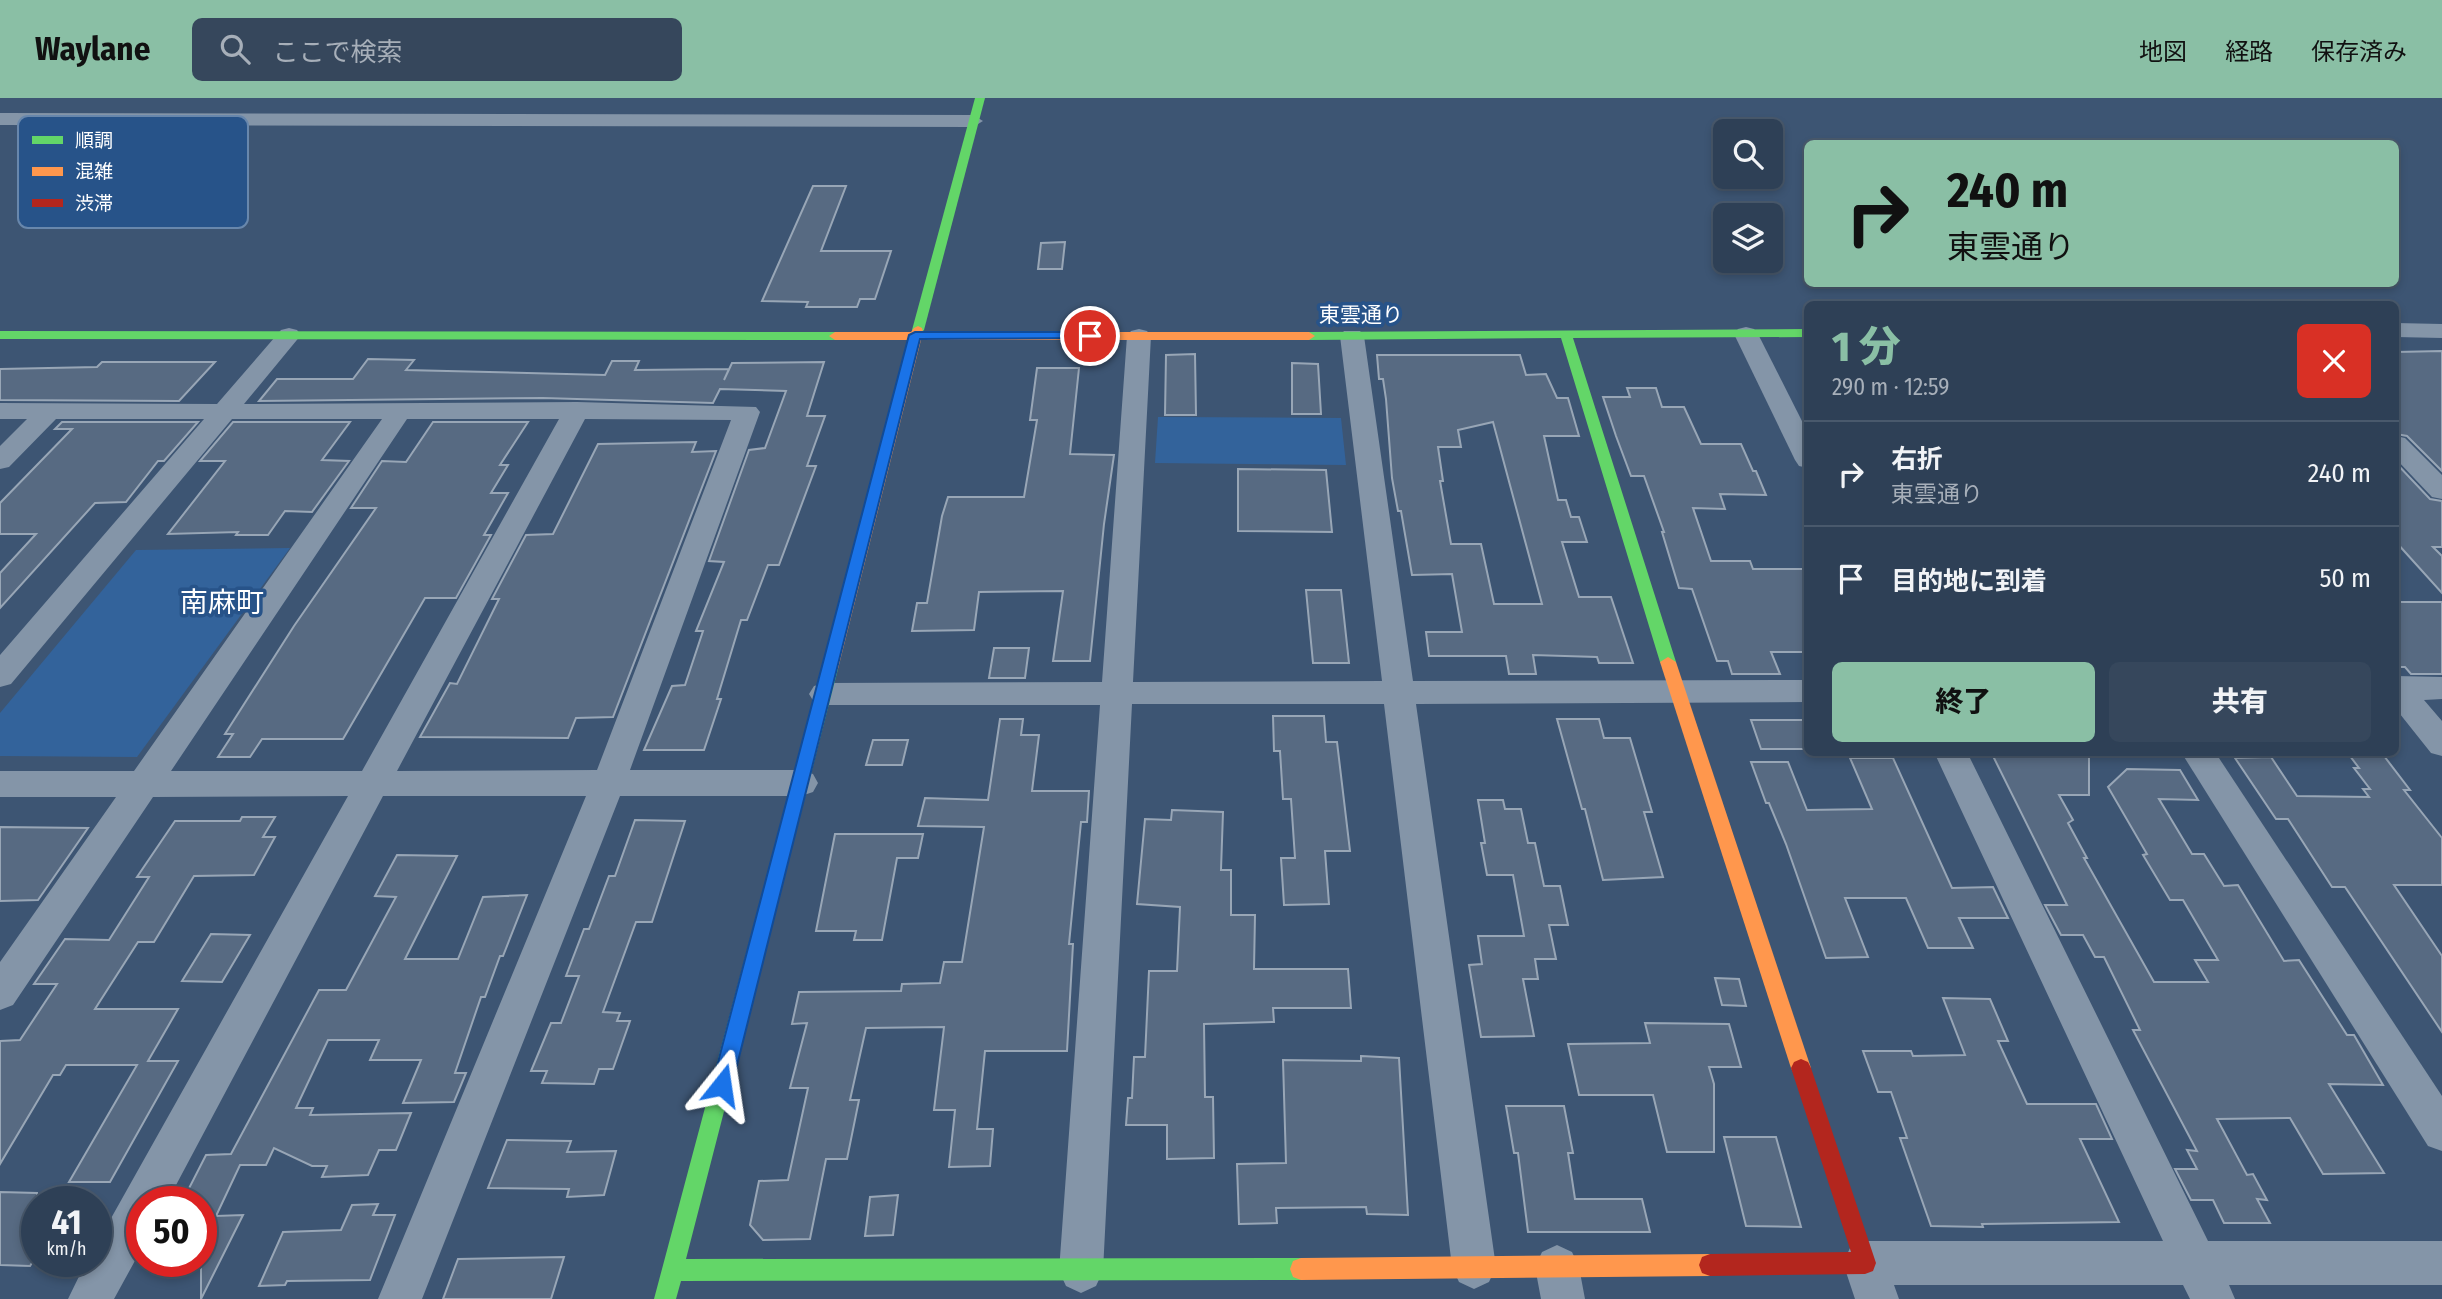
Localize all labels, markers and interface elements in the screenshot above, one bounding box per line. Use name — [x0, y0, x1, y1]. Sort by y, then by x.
search box — [192, 18, 682, 81]
text: Waylane — [35, 29, 150, 69]
icon: search — [216, 30, 254, 68]
text: ここで検索 — [272, 37, 402, 68]
text: 地図 — [2139, 38, 2187, 66]
text: 経路 — [2225, 38, 2273, 66]
text: 保存済み — [2311, 38, 2407, 66]
legend — [18, 116, 248, 228]
map controls — [1713, 119, 1783, 273]
button: search — [1713, 119, 1783, 189]
text: 順調 — [75, 129, 113, 152]
text: 混雑 — [75, 160, 113, 183]
text: 240 m — [1947, 161, 2068, 220]
icon: right — [1832, 168, 1923, 259]
text: 渋滞 — [75, 192, 113, 215]
button: layers — [1713, 203, 1783, 273]
text: 東雲通り — [1947, 228, 2075, 266]
street label: 東雲通り — [1319, 302, 1403, 328]
pin — [1060, 306, 1120, 366]
icon: arrive — [1071, 317, 1109, 355]
text: 1 分 — [1832, 322, 1901, 372]
button: close — [2297, 324, 2371, 398]
text: 290 m · 12:59 — [1832, 373, 1949, 401]
text: 右折 — [1891, 444, 1943, 475]
icon: right — [1832, 455, 1870, 493]
text: 240 m — [2308, 458, 2371, 489]
text: 東雲通り — [1891, 480, 1983, 508]
icon: arrive — [1832, 560, 1870, 598]
text: 50 m — [2319, 563, 2371, 594]
text: 目的地に到着 — [1891, 566, 2047, 597]
district label: 南麻町 — [180, 586, 264, 619]
button: 終了 — [1832, 662, 2095, 742]
button: 共有 — [2109, 662, 2371, 742]
position arrow — [685, 1048, 759, 1122]
speed limit sign: 50 — [126, 1186, 217, 1277]
text: 41 — [51, 1201, 82, 1243]
text: km/h — [46, 1238, 87, 1260]

